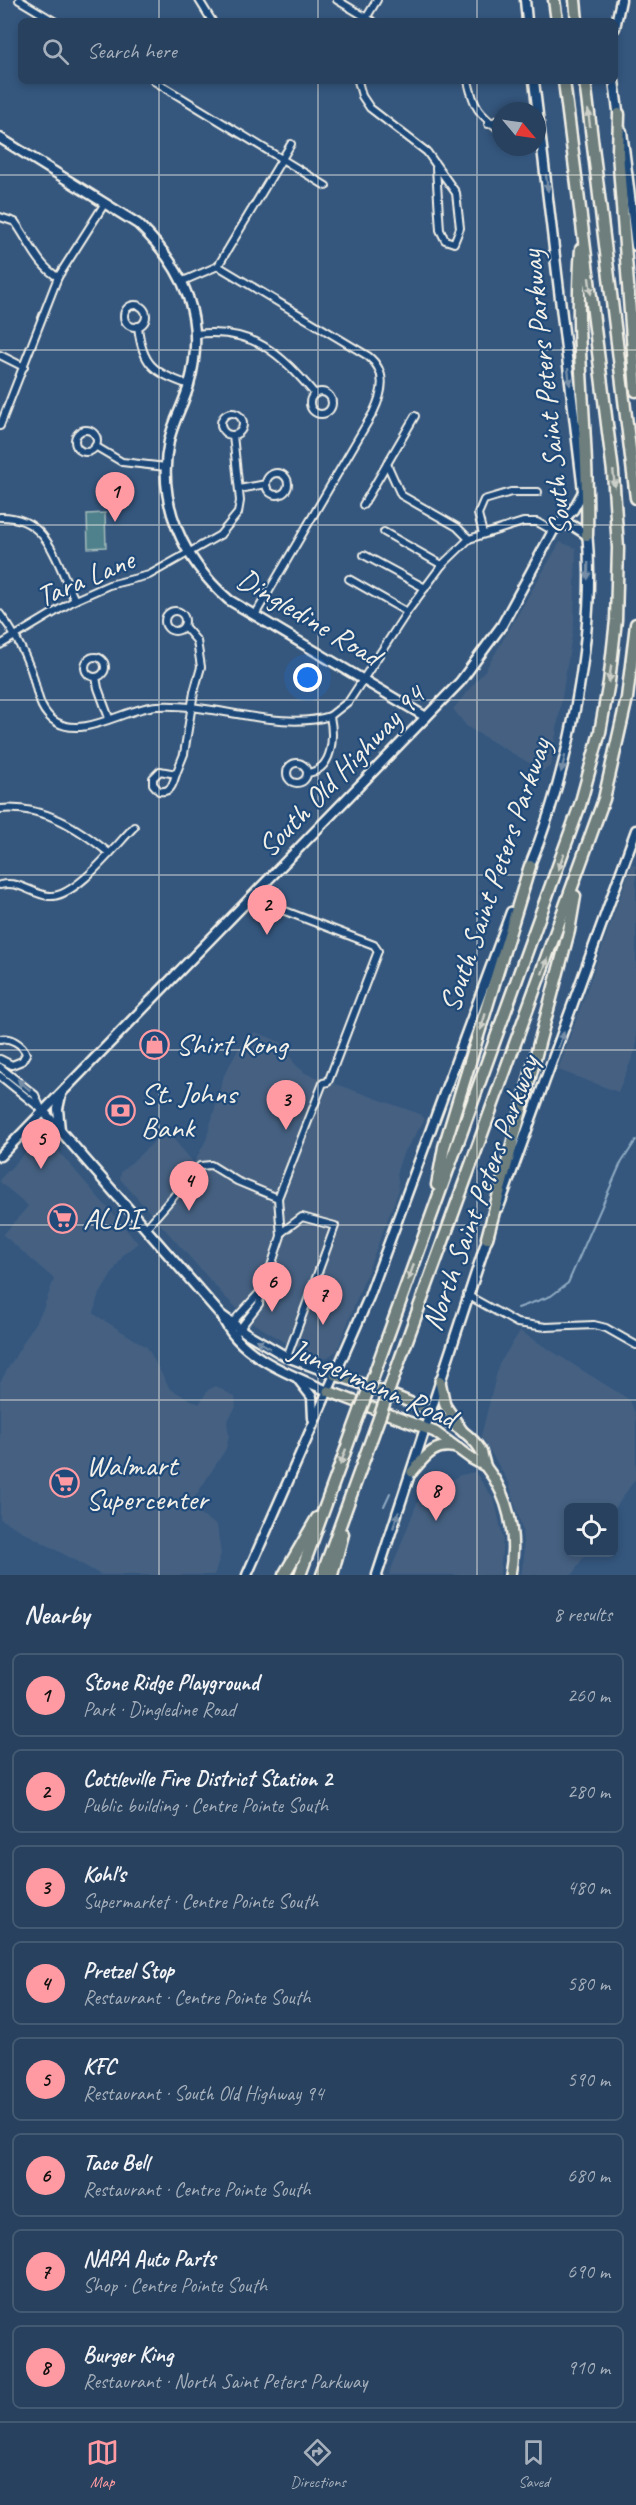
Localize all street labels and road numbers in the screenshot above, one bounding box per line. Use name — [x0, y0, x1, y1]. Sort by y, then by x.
street label: South Saint Peters Parkway — [512, 247, 580, 538]
street label: Tara Lane — [30, 540, 142, 616]
street label: Dingledine Road — [230, 559, 391, 677]
street label: South Old Highway 94 — [249, 675, 435, 865]
street label: South Saint Peters Parkway — [430, 732, 560, 1017]
street label: North Saint Peters Parkway — [413, 1048, 548, 1336]
street label: Jungermann Road — [282, 1329, 466, 1438]

